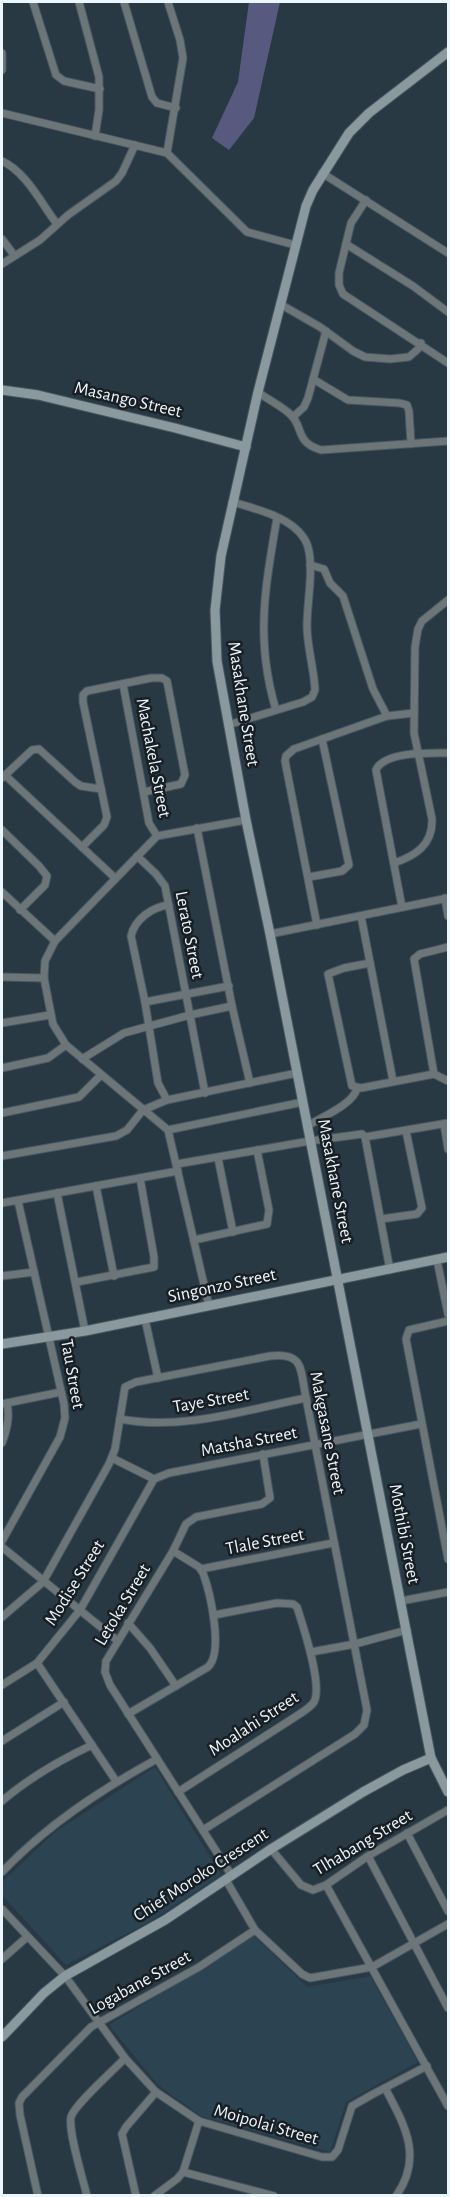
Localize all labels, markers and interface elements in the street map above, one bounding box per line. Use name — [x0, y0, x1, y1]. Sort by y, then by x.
street label: Masango Street — [73, 379, 184, 421]
street label: Masakhane Street — [224, 640, 262, 768]
street label: Machakela Street — [133, 697, 173, 819]
street label: Lerato Street — [172, 890, 206, 981]
street label: Masakhane Street — [314, 1117, 356, 1245]
street label: Singonzo Street — [166, 1266, 278, 1306]
street label: Tau Street — [57, 1338, 87, 1411]
street label: Makgasane Street — [306, 1370, 348, 1496]
street label: Taye Street — [172, 1385, 251, 1417]
street label: Matsha Street — [199, 1424, 299, 1460]
street label: Mothibi Street — [386, 1483, 423, 1586]
street label: Tlale Street — [224, 1526, 306, 1558]
street label: Modise Street — [42, 1537, 108, 1629]
street label: Letoka Street — [92, 1561, 154, 1649]
street label: Moalahi Street — [206, 1688, 302, 1760]
street label: Tlhabang Street — [311, 1806, 416, 1879]
street label: Chief Moroko Crescent — [130, 1825, 272, 1925]
street label: Logabane Street — [86, 1948, 194, 2018]
street label: Moipolai Street — [212, 2102, 320, 2149]

